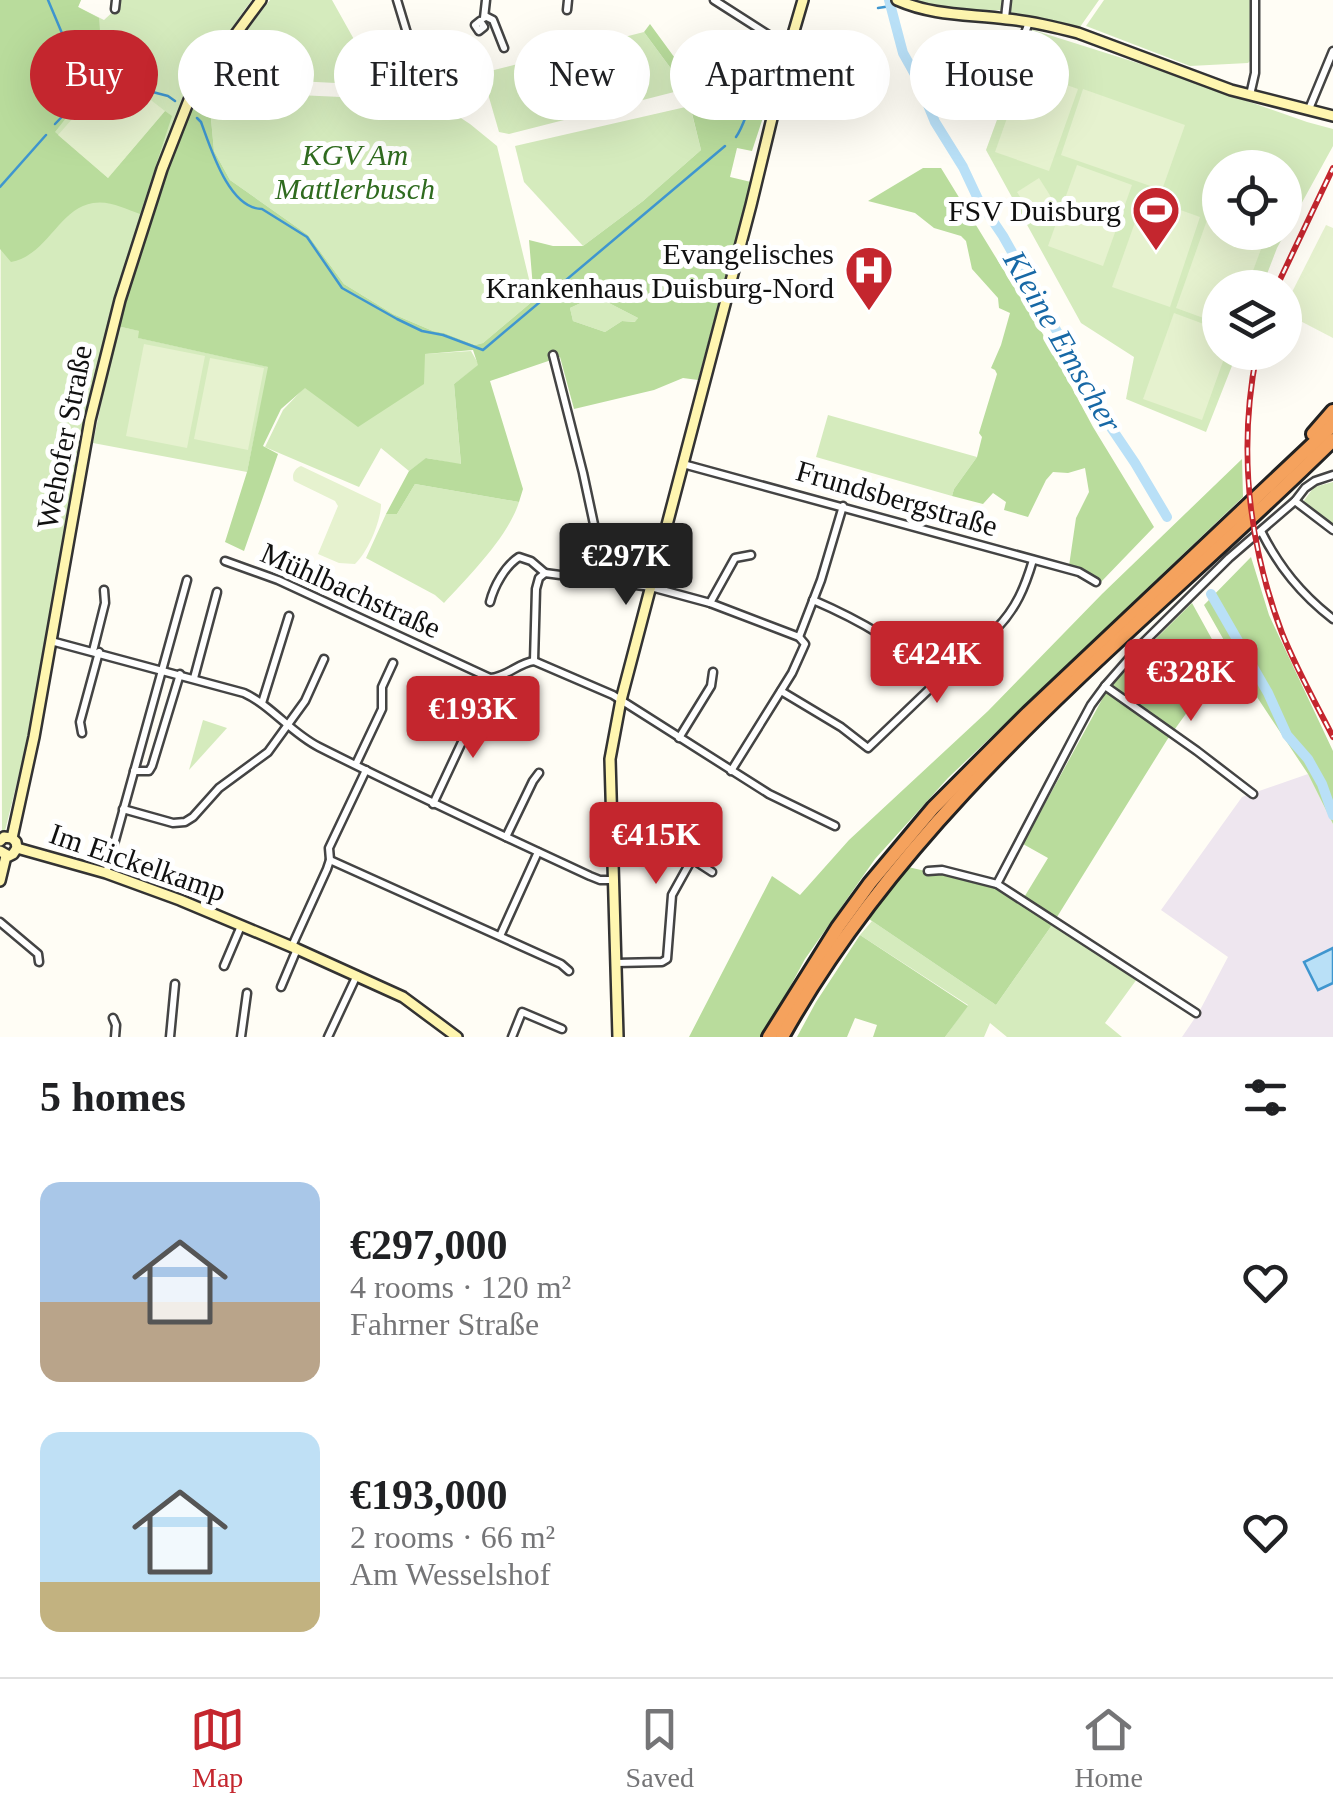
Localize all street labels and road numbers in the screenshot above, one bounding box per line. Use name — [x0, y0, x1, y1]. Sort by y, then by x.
street label: Wehofer Straße — [30, 342, 98, 532]
street label: Frundsbergstraße — [793, 454, 1001, 542]
street label: Mühlbachstraße — [256, 536, 446, 644]
street label: Im Eickelkamp — [46, 816, 230, 908]

